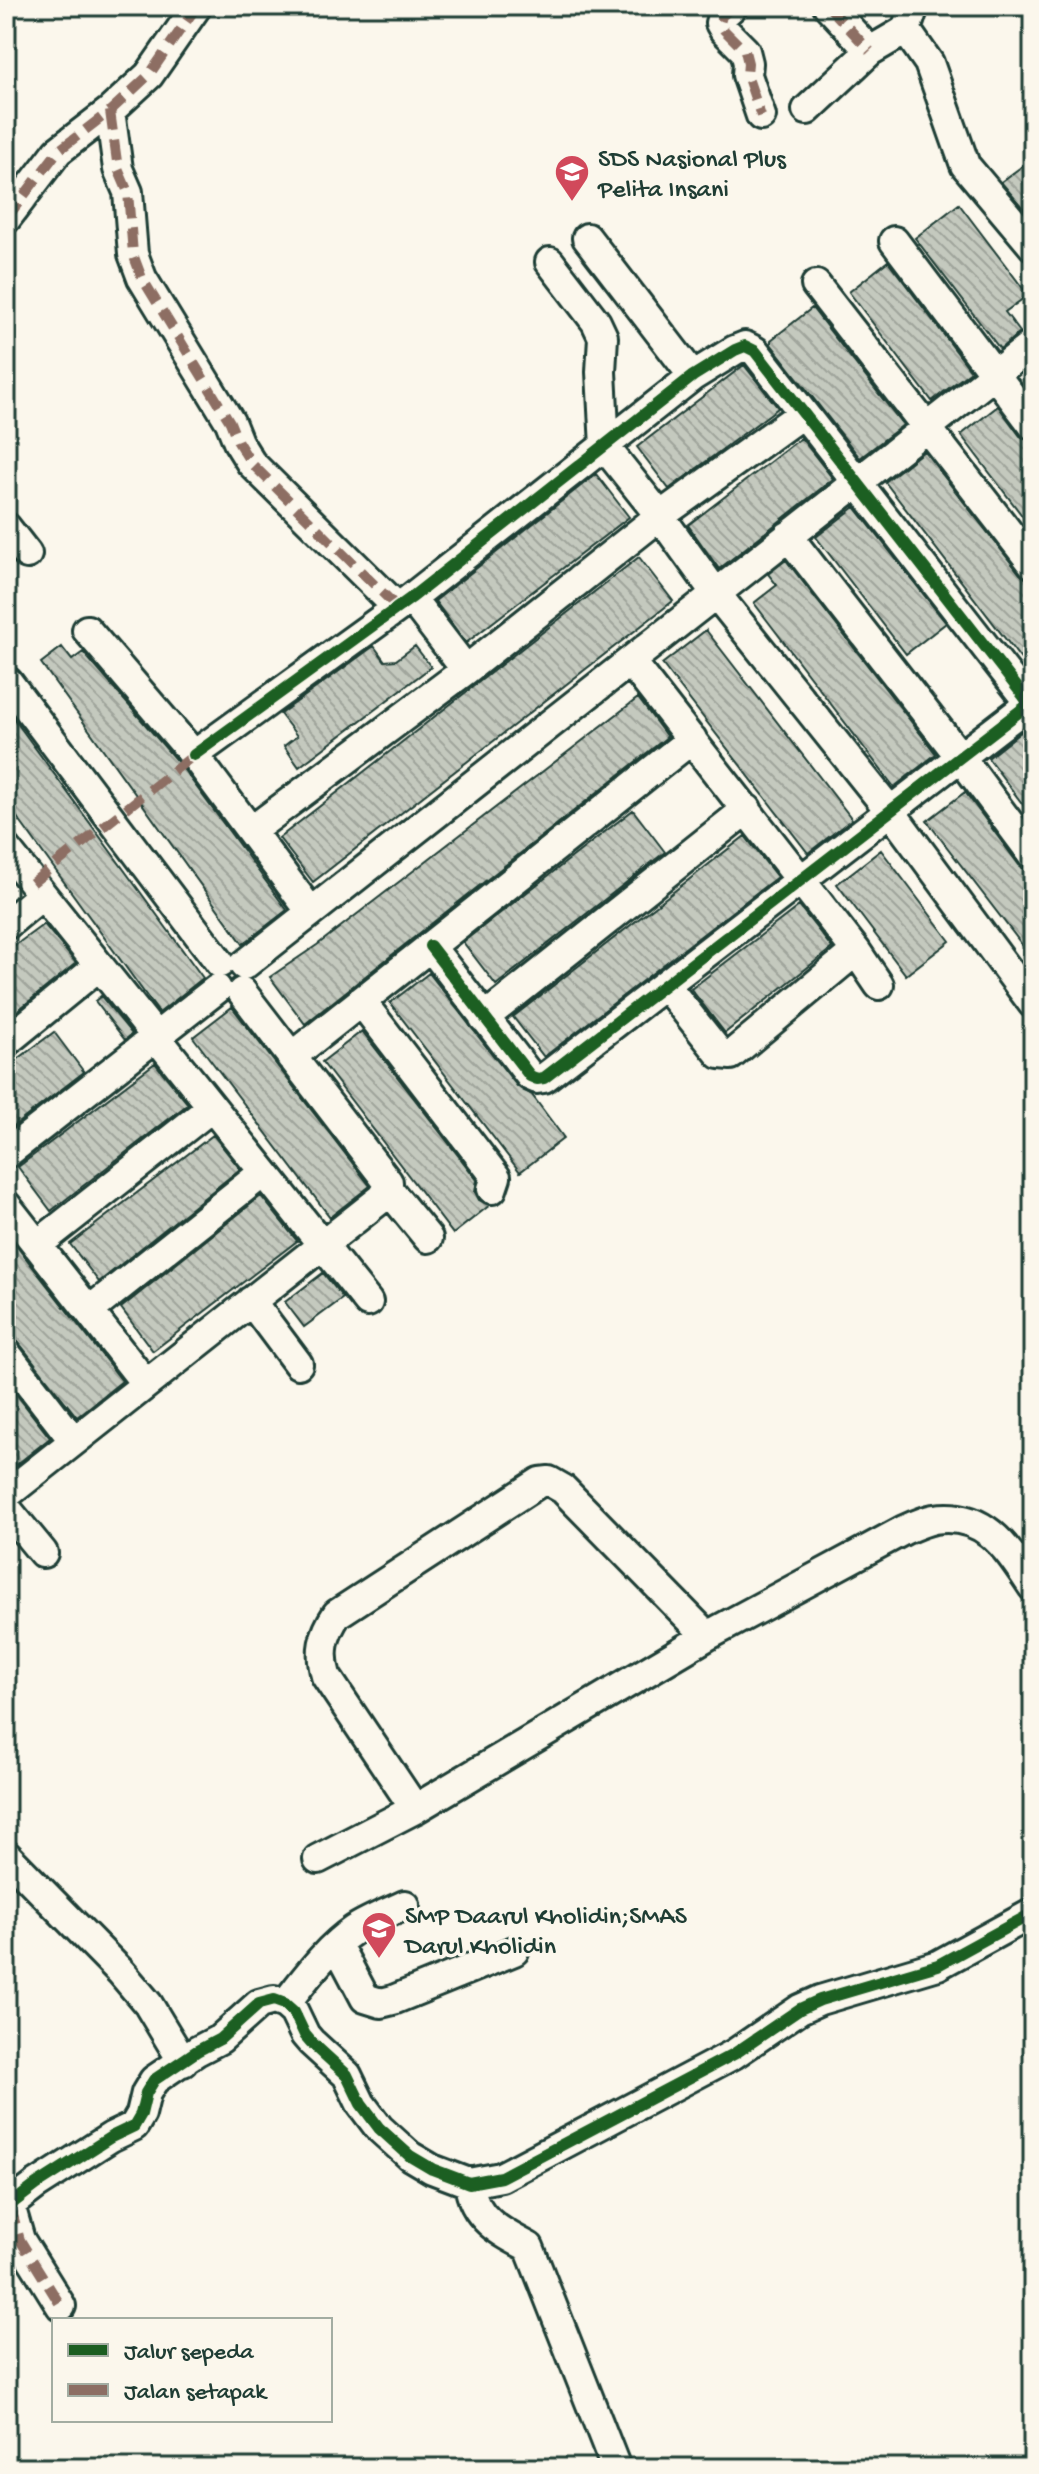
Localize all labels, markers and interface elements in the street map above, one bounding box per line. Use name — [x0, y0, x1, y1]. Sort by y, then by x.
place label: SDS Nasional Plus Pelita Insani — [597, 146, 787, 207]
school or university icon: SDS Nasional Plus Pelita Insani — [553, 153, 591, 203]
place label: SMP Daarul Kholidin;SMAS Darul Kholidin — [403, 1903, 688, 1964]
school or university icon: SMP Daarul Kholidin;SMAS Darul Kholidin — [360, 1910, 398, 1960]
legend — [52, 2318, 332, 2422]
text: Jalur sepeda — [124, 2339, 254, 2368]
text: Jalan setapak — [124, 2379, 268, 2408]

